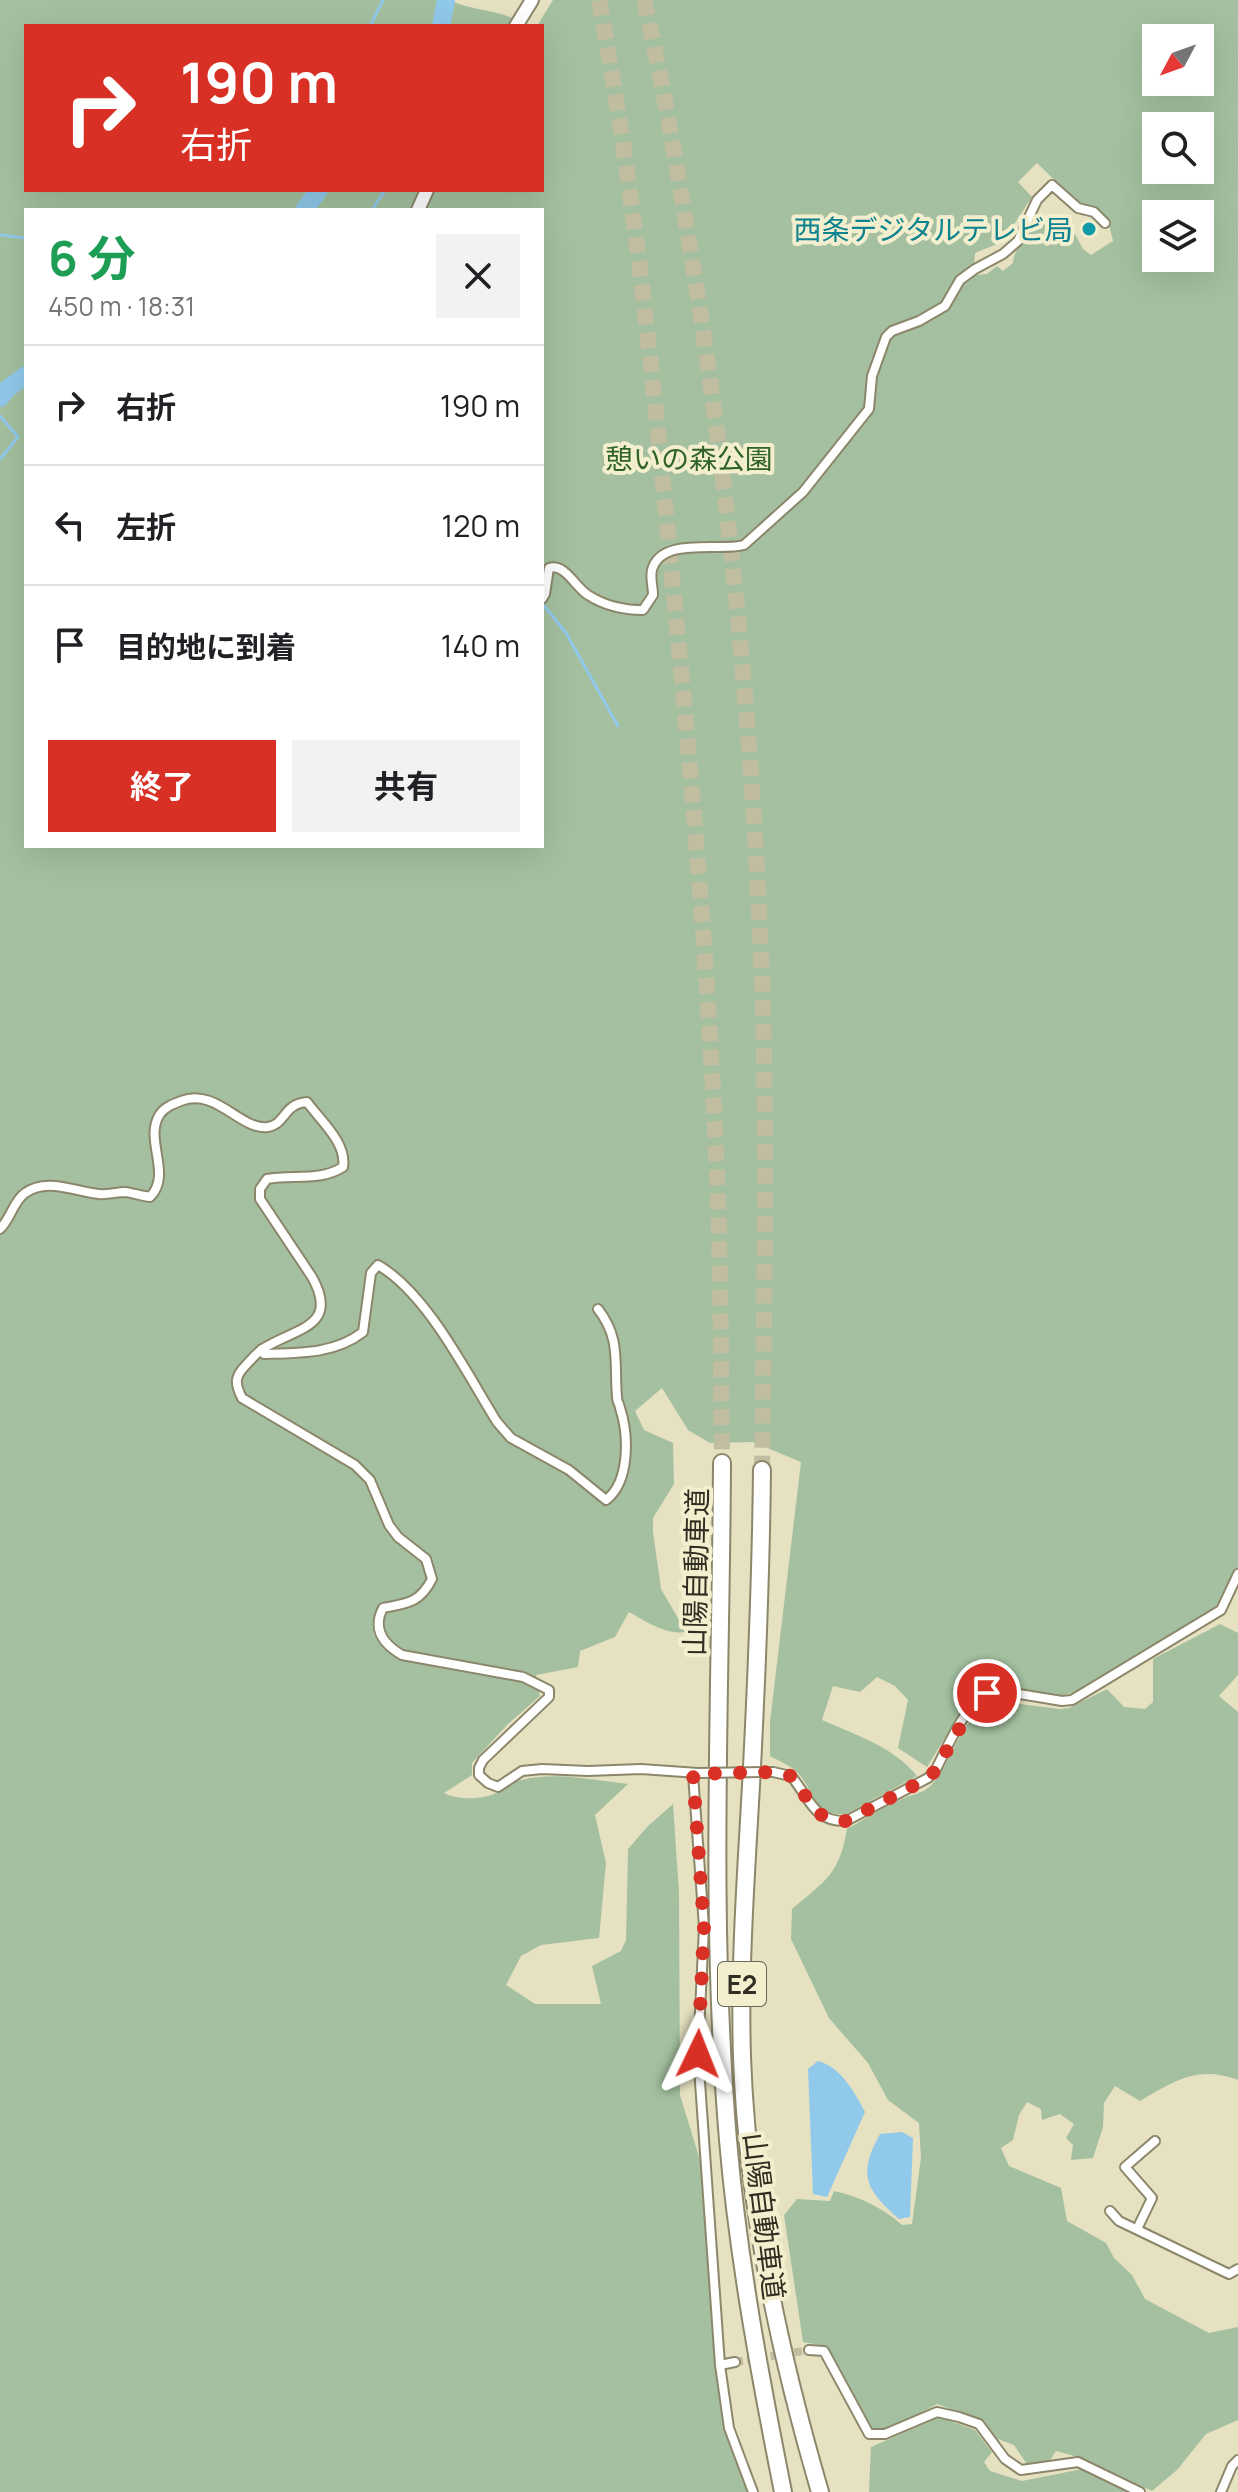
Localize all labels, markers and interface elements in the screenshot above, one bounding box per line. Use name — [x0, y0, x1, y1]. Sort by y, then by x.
north arrow — [1142, 24, 1214, 96]
map controls — [1142, 24, 1214, 272]
text: 190 m — [180, 43, 338, 120]
icon: right — [48, 56, 152, 160]
button: search — [1142, 112, 1214, 184]
text: 右折 — [180, 120, 252, 169]
button: layers — [1142, 200, 1214, 272]
place label: 西条デジタルテレビ局 — [794, 210, 1073, 248]
marker: 西条デジタルテレビ局 — [1080, 220, 1098, 238]
text: 6 分 — [48, 225, 135, 290]
button: close — [436, 234, 520, 318]
text: 450 m · 18:31 — [48, 288, 195, 324]
icon: right — [48, 383, 92, 427]
text: 190 m — [440, 385, 520, 426]
text: 右折 — [116, 386, 176, 427]
park label: 憩いの森公園 — [605, 439, 773, 477]
icon: left — [48, 503, 92, 547]
text: 120 m — [441, 505, 520, 546]
text: 左折 — [116, 506, 176, 547]
icon: arrive — [48, 623, 92, 667]
text: 140 m — [441, 625, 520, 666]
text: 目的地に到着 — [116, 626, 296, 667]
button: 終了 — [48, 740, 276, 832]
button: 共有 — [292, 740, 520, 832]
street label: 山陽自動車道 — [675, 1488, 715, 1656]
pin — [953, 1659, 1021, 1727]
icon: arrive — [965, 1671, 1009, 1715]
road number: E2 — [718, 1962, 766, 2006]
position arrow — [656, 2012, 740, 2096]
street label: 山陽自動車道 — [736, 2130, 794, 2302]

